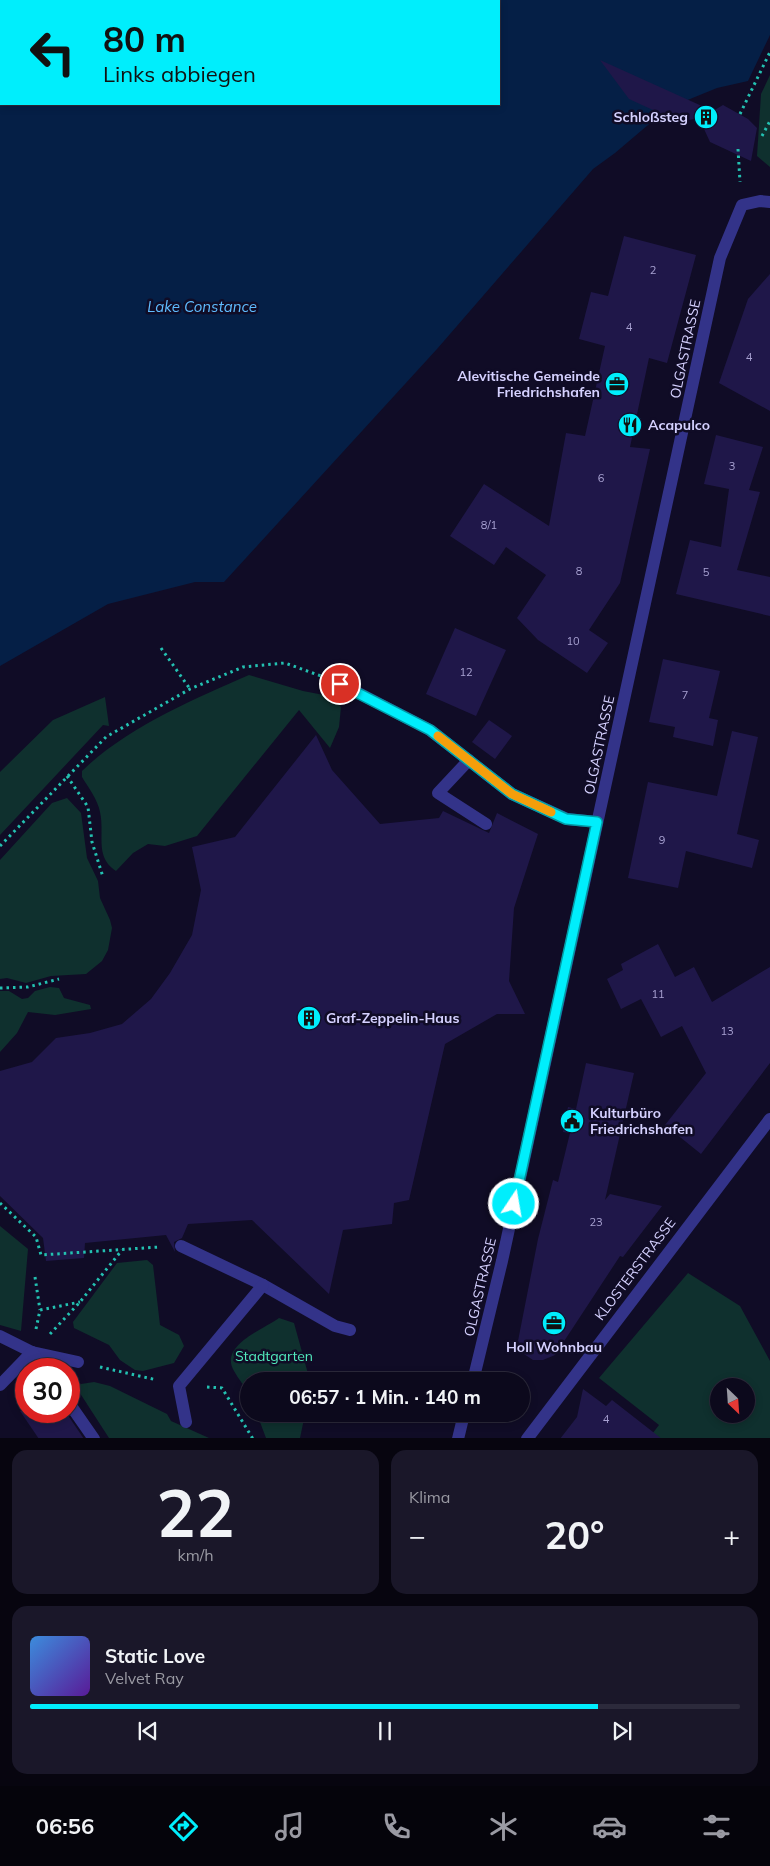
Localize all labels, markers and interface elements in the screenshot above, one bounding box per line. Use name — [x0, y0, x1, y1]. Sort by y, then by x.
text: 80 m — [103, 17, 186, 61]
icon: left — [20, 20, 85, 85]
text: Links abbiegen — [103, 60, 256, 88]
building icon: Schloßsteg — [693, 104, 719, 130]
place label: Schloßsteg — [614, 108, 688, 126]
house number: 2 — [650, 263, 657, 277]
water label: Lake Constance — [147, 297, 257, 316]
street label: OLGASTRASSE — [666, 298, 704, 400]
house number: 4 — [626, 320, 633, 334]
house number: 4 — [746, 350, 753, 364]
place label: Alevitische Gemeinde Friedrichshafen — [457, 367, 600, 401]
office icon: Alevitische Gemeinde Friedrichshafen — [604, 371, 630, 397]
restaurant icon: Acapulco — [617, 412, 643, 438]
place label: Acapulco — [648, 416, 710, 434]
house number: 3 — [729, 459, 735, 473]
house number: 6 — [598, 471, 605, 485]
house number: 8/1 — [481, 518, 497, 532]
house number: 8 — [576, 564, 583, 578]
house number: 5 — [703, 565, 710, 579]
house number: 10 — [566, 634, 580, 648]
pin — [319, 663, 361, 705]
house number: 12 — [459, 665, 473, 679]
icon: arrive — [326, 670, 354, 698]
house number: 7 — [682, 688, 688, 702]
street label: OLGASTRASSE — [580, 694, 618, 796]
house number: 9 — [659, 833, 665, 847]
house number: 11 — [651, 987, 665, 1001]
building icon: Graf-Zeppelin-Haus — [296, 1005, 322, 1031]
place label: Graf-Zeppelin-Haus — [326, 1009, 459, 1027]
house number: 13 — [720, 1024, 734, 1038]
place label: Kulturbüro Friedrichshafen — [590, 1104, 693, 1138]
public building icon: Kulturbüro Friedrichshafen — [559, 1108, 585, 1134]
position arrow — [487, 1177, 539, 1229]
street label: KLOSTERSTRASSE — [590, 1214, 680, 1324]
house number: 23 — [589, 1215, 603, 1229]
street label: OLGASTRASSE — [460, 1236, 500, 1338]
office icon: Holl Wohnbau — [541, 1310, 567, 1336]
place label: Holl Wohnbau — [506, 1338, 602, 1356]
park label: Stadtgarten — [235, 1347, 313, 1365]
speed limit sign: 30 — [15, 1358, 80, 1423]
north arrow — [710, 1378, 755, 1422]
map controls — [710, 1378, 755, 1423]
text: 06:57 · 1 Min. · 140 m — [289, 1385, 481, 1409]
house number: 4 — [603, 1412, 610, 1426]
text: 22 — [156, 1472, 235, 1553]
text: Klima — [409, 1487, 450, 1507]
text: 20° — [544, 1511, 605, 1559]
text: − — [409, 1518, 426, 1553]
text: + — [723, 1518, 740, 1553]
text: km/h — [177, 1545, 214, 1565]
text: Static Love — [105, 1644, 205, 1668]
text: Velvet Ray — [105, 1668, 184, 1688]
icon: previous — [134, 1717, 162, 1745]
icon: pause — [371, 1717, 399, 1745]
icon: next — [608, 1717, 636, 1745]
icon: directions — [166, 1809, 201, 1844]
icon: music — [272, 1809, 307, 1844]
icon: phone — [379, 1809, 414, 1844]
icon: climate — [486, 1809, 521, 1844]
icon: car — [592, 1809, 627, 1844]
icon: filters — [699, 1809, 734, 1844]
text: 06:56 — [36, 1812, 94, 1840]

